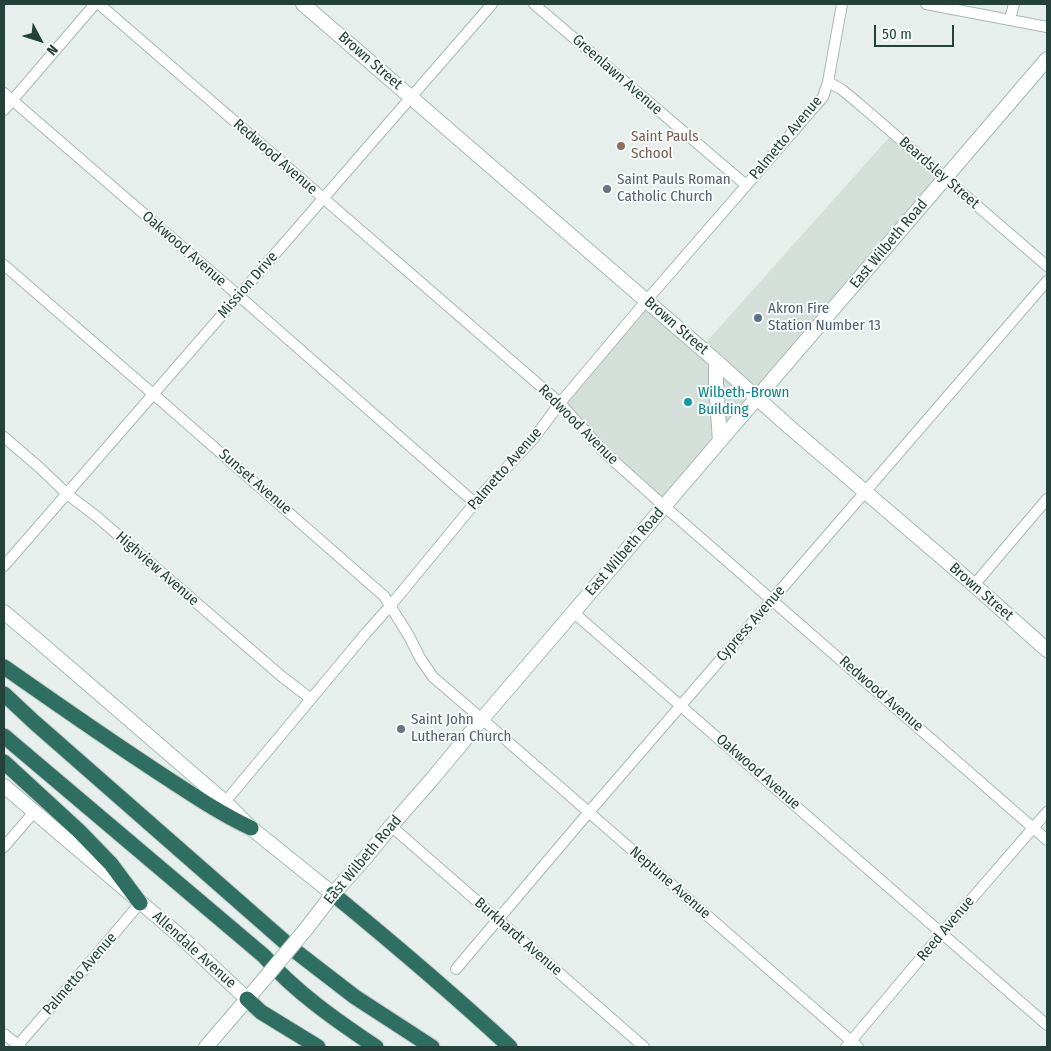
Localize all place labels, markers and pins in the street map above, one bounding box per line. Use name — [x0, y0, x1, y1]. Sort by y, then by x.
place label: Saint Pauls School — [631, 128, 699, 163]
marker: Saint Pauls School — [615, 140, 627, 152]
place label: Saint Pauls Roman Catholic Church — [617, 171, 731, 206]
marker: Saint Pauls Roman Catholic Church — [601, 183, 613, 195]
place label: Akron Fire Station Number 13 — [768, 300, 881, 335]
marker: Akron Fire Station Number 13 — [752, 312, 764, 324]
place label: Wilbeth-Brown Building — [698, 384, 789, 419]
marker: Wilbeth-Brown Building — [682, 396, 694, 408]
place label: Saint John Lutheran Church — [411, 711, 511, 746]
marker: Saint John Lutheran Church — [395, 723, 407, 735]

